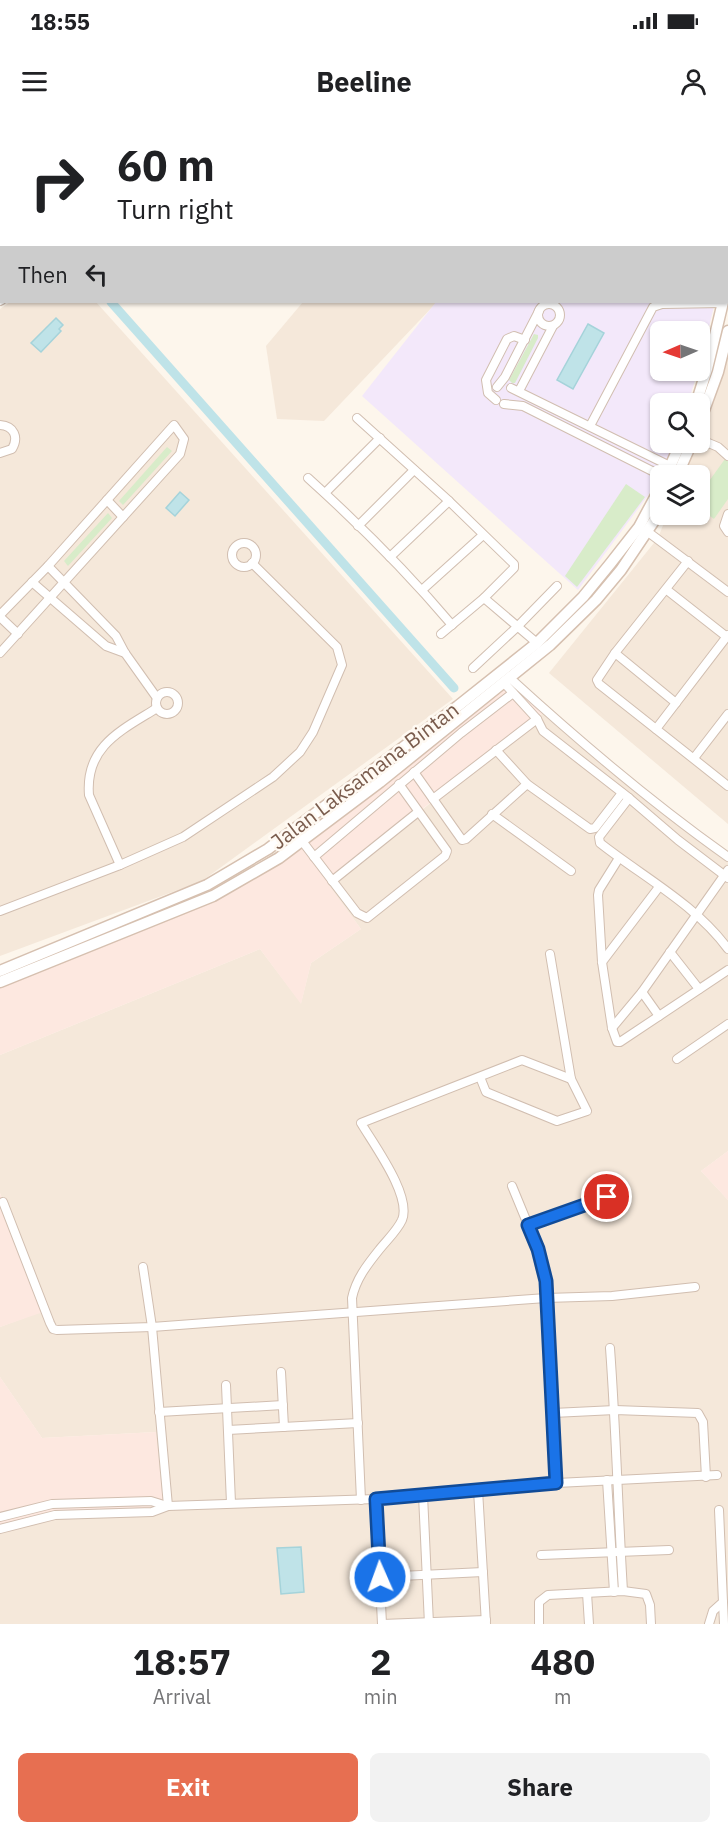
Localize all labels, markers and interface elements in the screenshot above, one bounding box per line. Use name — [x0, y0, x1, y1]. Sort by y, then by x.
text: 18:55 — [30, 7, 90, 36]
text: Beeline — [316, 64, 412, 99]
icon: menu — [18, 65, 51, 98]
icon: person — [677, 65, 710, 98]
text: 60 m — [117, 138, 215, 193]
icon: right — [18, 144, 96, 222]
text: Turn right — [117, 191, 234, 226]
icon: left — [80, 258, 113, 291]
text: Then — [18, 260, 68, 289]
north arrow — [650, 321, 710, 381]
map controls — [650, 321, 710, 525]
button: search — [650, 393, 710, 453]
button: layers — [650, 465, 710, 525]
street label: Jalan Laksamana Bintan — [265, 695, 464, 855]
pin — [581, 1171, 632, 1222]
icon: arrive — [590, 1180, 623, 1213]
position arrow — [348, 1545, 412, 1609]
text: 18:57 — [133, 1638, 231, 1685]
text: 2 — [370, 1638, 392, 1685]
text: 480 — [530, 1638, 595, 1685]
text: Arrival — [153, 1683, 211, 1710]
text: min — [364, 1683, 398, 1710]
text: m — [554, 1683, 572, 1710]
button: Exit — [18, 1753, 358, 1822]
button: Share — [370, 1753, 710, 1822]

